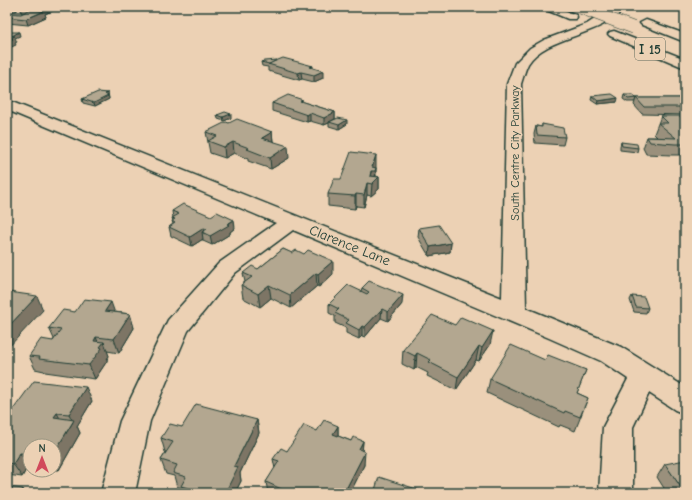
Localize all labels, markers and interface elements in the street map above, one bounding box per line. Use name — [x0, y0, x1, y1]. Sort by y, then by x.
road number: I 15 — [635, 38, 665, 60]
street label: South Centre City Parkway — [508, 85, 522, 221]
street label: Clarence Lane — [307, 221, 393, 269]
north arrow — [22, 438, 62, 478]
text: N — [38, 442, 46, 455]

